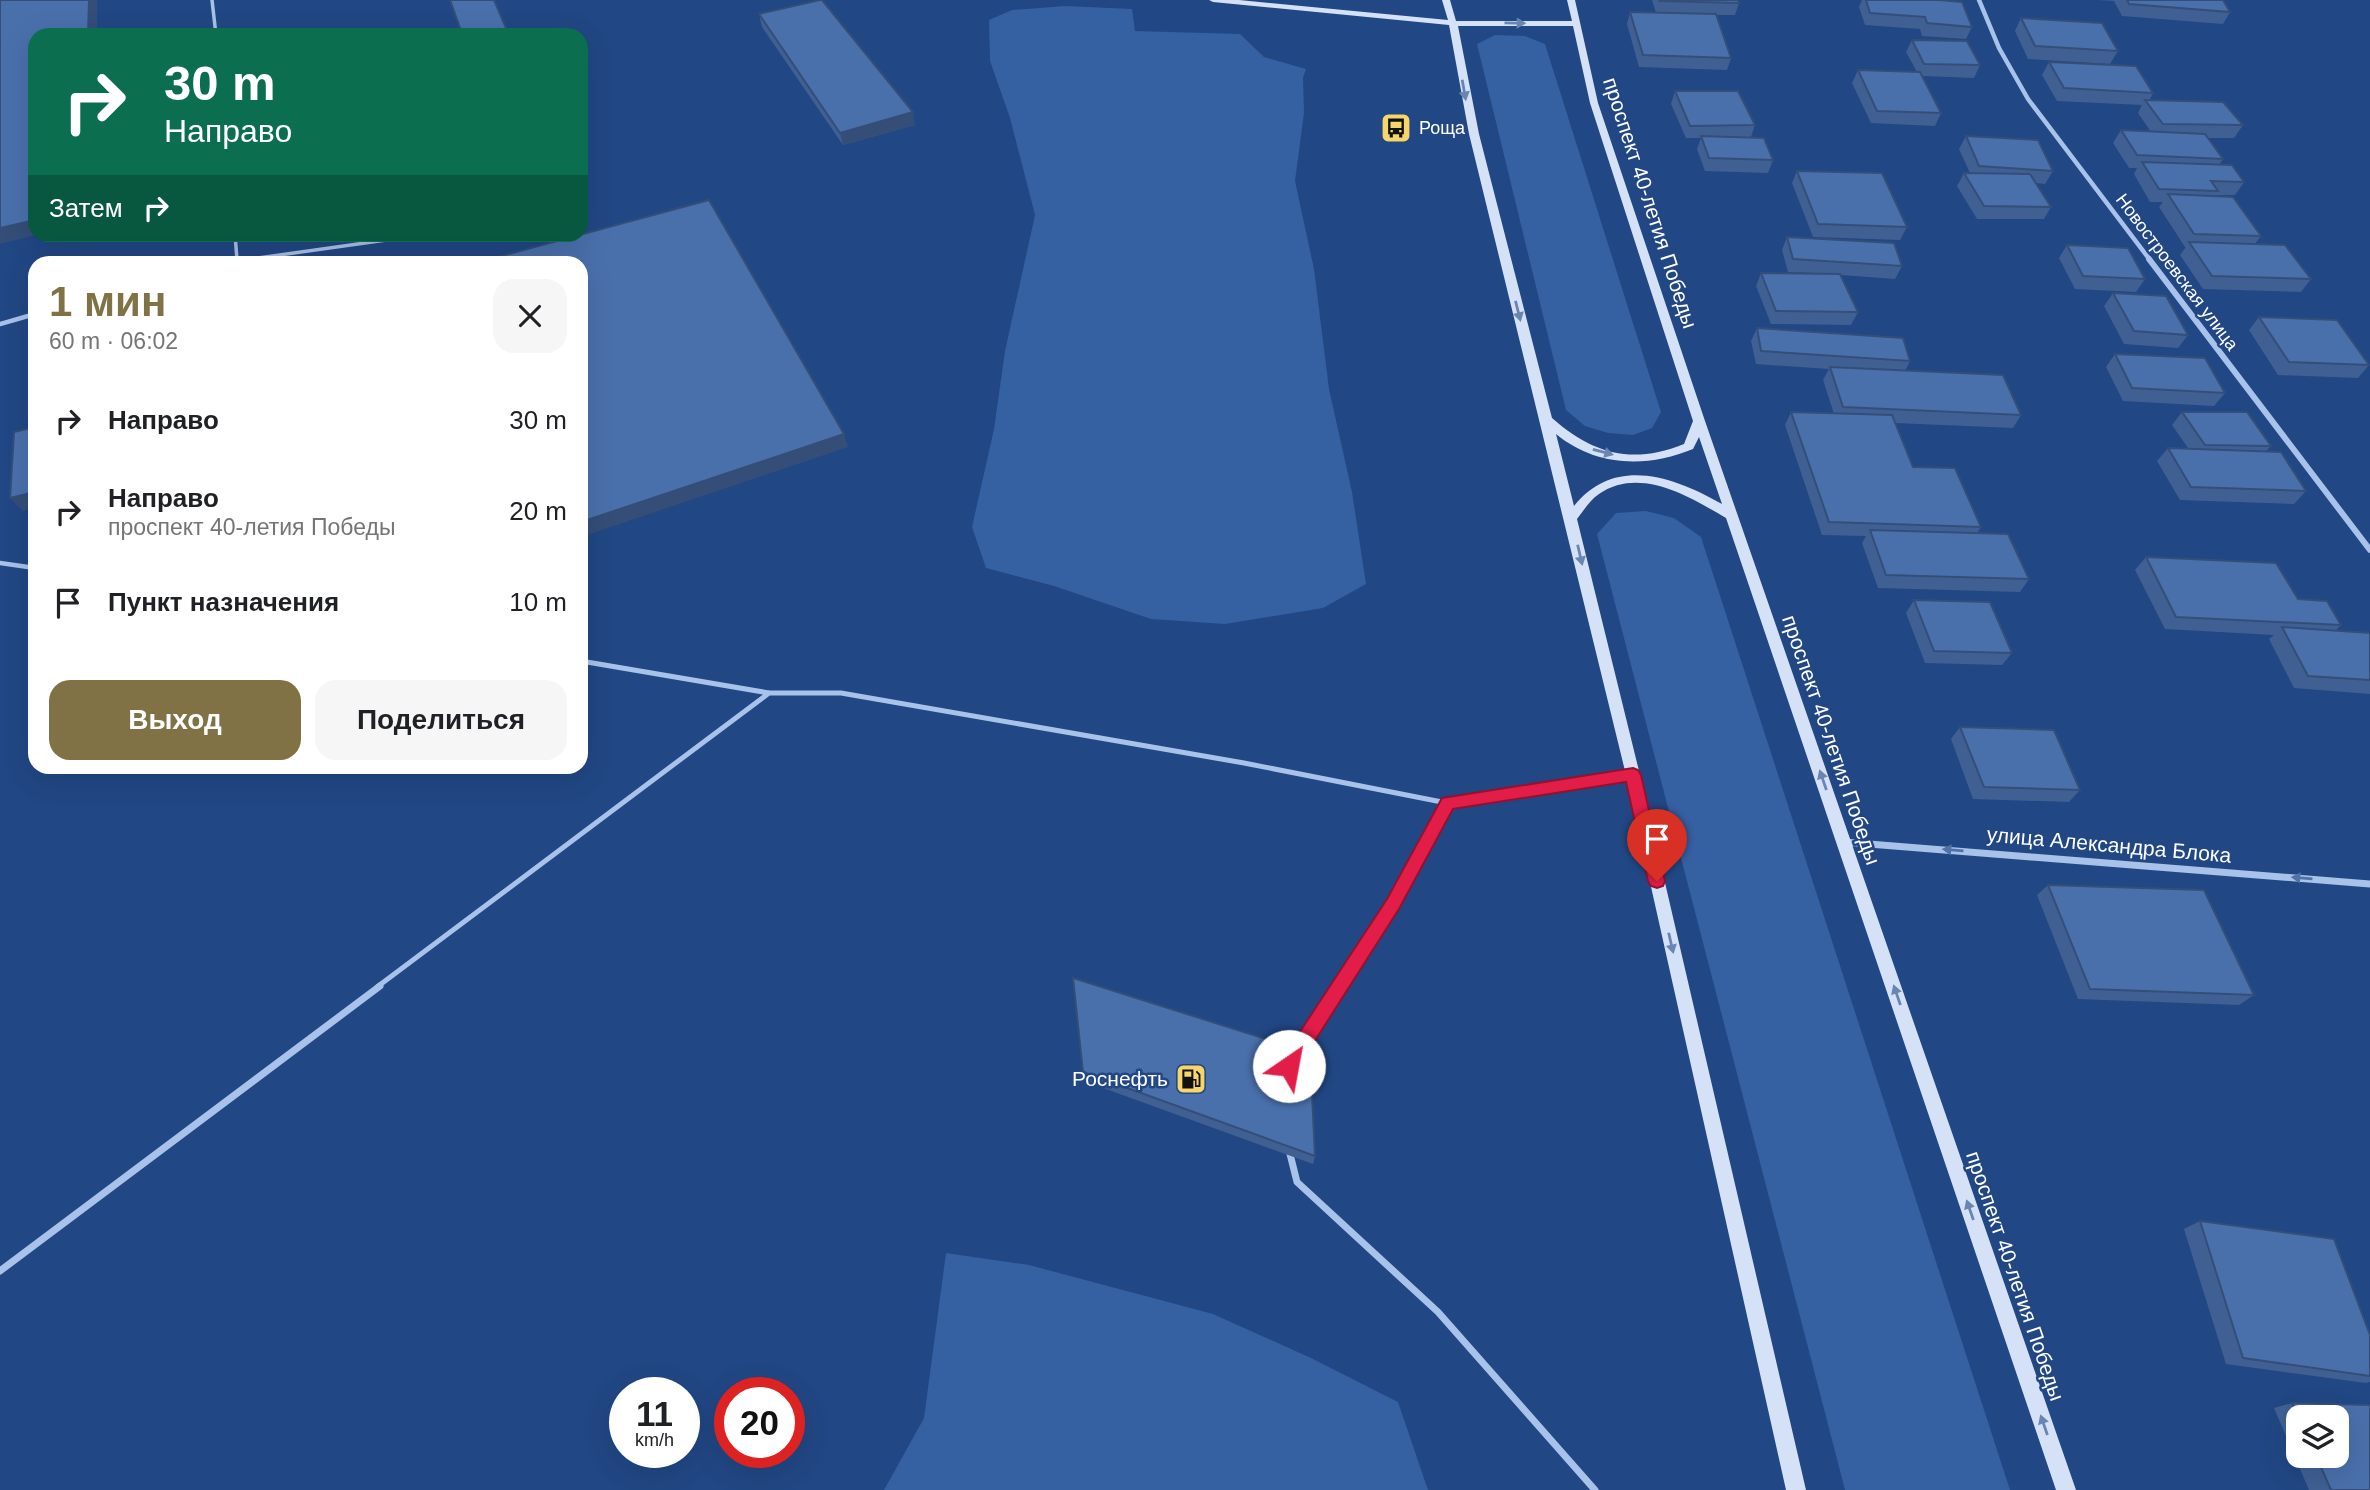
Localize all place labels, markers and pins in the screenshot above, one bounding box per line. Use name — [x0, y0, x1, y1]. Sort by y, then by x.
bus stop icon: Роща — [1379, 111, 1413, 145]
place label: Роща — [1419, 118, 1466, 138]
pin — [1627, 809, 1687, 881]
fuel station icon: Роснефть — [1174, 1062, 1208, 1096]
place label: Роснефть — [1072, 1067, 1168, 1090]

